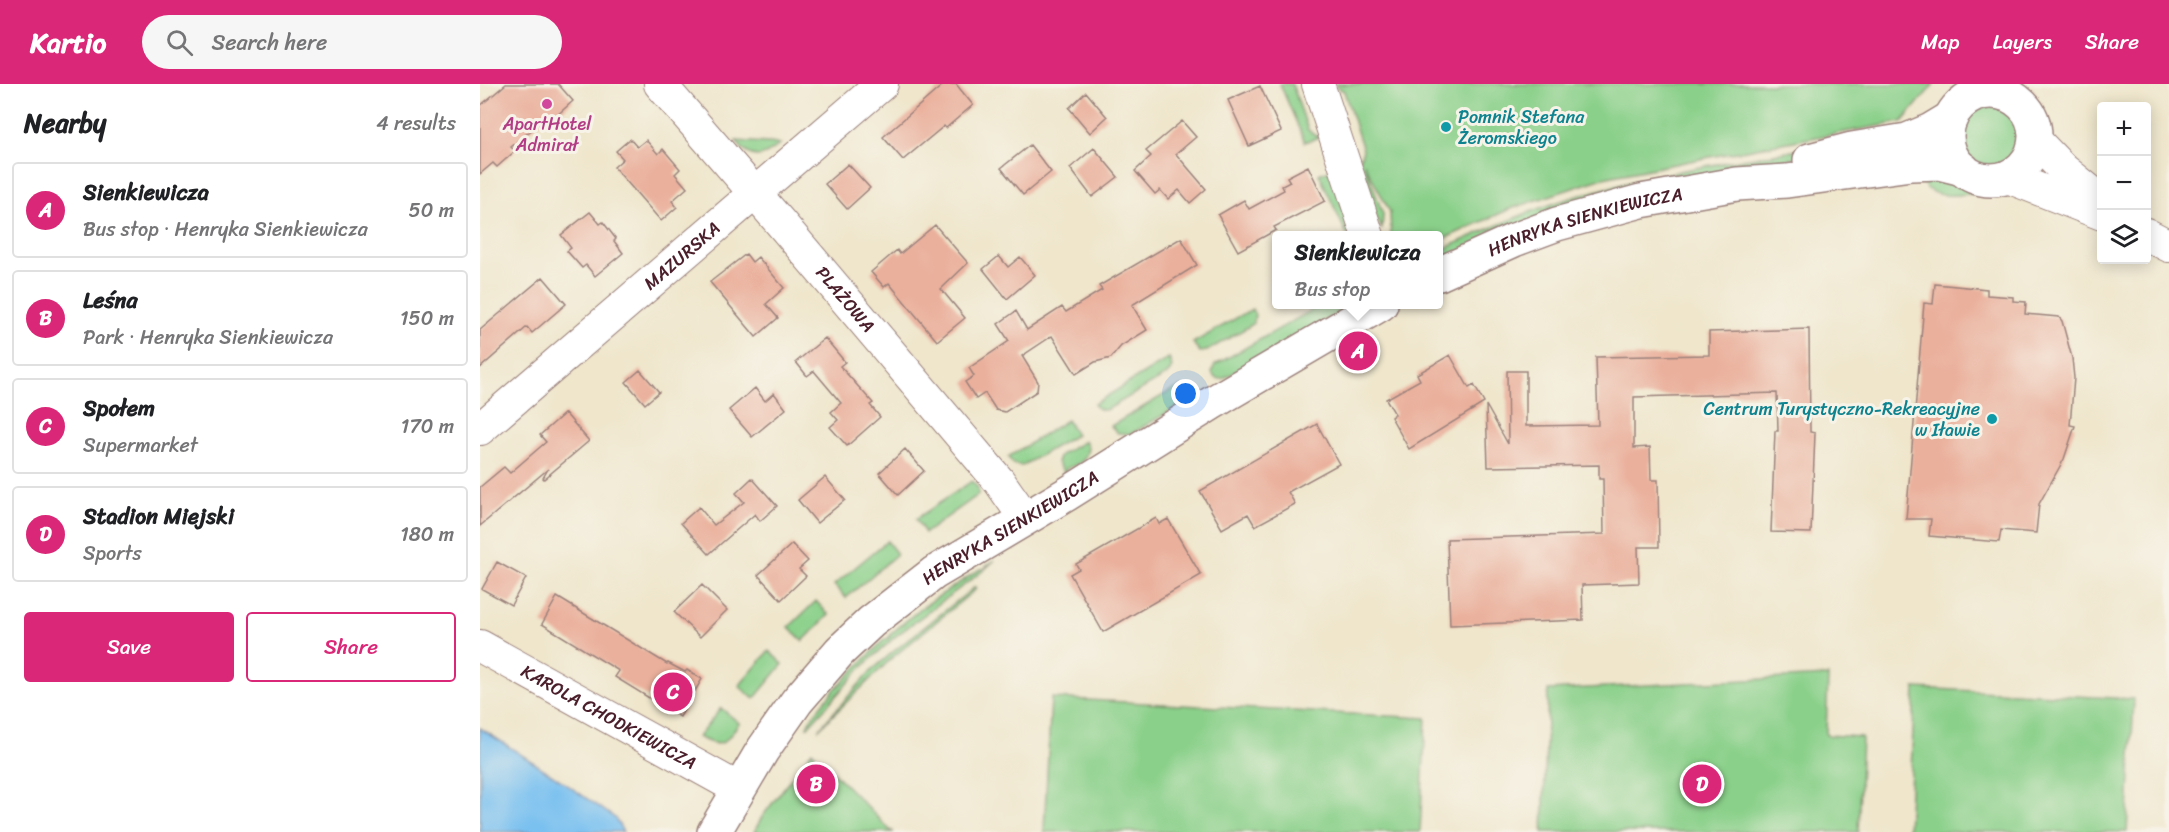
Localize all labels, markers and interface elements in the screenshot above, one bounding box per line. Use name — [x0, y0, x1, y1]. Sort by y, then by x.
search box — [142, 15, 562, 69]
text: Kartio — [30, 18, 106, 67]
text: Search here — [211, 23, 327, 62]
text: Map — [1921, 23, 1960, 61]
text: Layers — [1993, 23, 2052, 61]
text: Share — [2085, 23, 2139, 61]
icon: search — [163, 26, 196, 59]
marker: ApartHotel Admirał — [540, 97, 554, 111]
text: Nearby — [24, 100, 106, 146]
place label: Pomnik Stefana Żeromskiego — [1458, 101, 1585, 154]
map controls — [2097, 102, 2151, 264]
button: + — [2097, 102, 2151, 156]
text: 4 results — [376, 106, 456, 141]
place label: ApartHotel Admirał — [502, 108, 592, 161]
marker: Pomnik Stefana Żeromskiego — [1439, 120, 1453, 134]
button: − — [2097, 156, 2151, 210]
text: Sienkiewicza — [83, 173, 209, 212]
street label: HENRYKA SIENKIEWICZA — [1482, 178, 1685, 266]
text: A — [39, 193, 52, 228]
text: 50 m — [409, 193, 454, 228]
button: layers — [2097, 210, 2151, 264]
text: Bus stop · Henryka Sienkiewicza — [83, 212, 368, 247]
street label: MAZURSKA — [636, 213, 728, 298]
popup — [1272, 231, 1443, 309]
text: Sienkiewicza — [1295, 233, 1420, 272]
street label: PLAŻOWA — [807, 259, 883, 340]
text: Bus stop — [1295, 272, 1370, 307]
text: Leśna — [83, 281, 138, 320]
text: B — [39, 301, 52, 336]
text: 150 m — [400, 301, 454, 336]
text: Park · Henryka Sienkiewicza — [83, 320, 333, 355]
pin: A — [1338, 328, 1378, 374]
your location — [1171, 379, 1200, 408]
text: Społem — [83, 389, 155, 428]
place label: Centrum Turystyczno-Rekreacyjne w Iławie — [1704, 393, 1980, 446]
text: C — [39, 409, 52, 444]
text: 170 m — [401, 409, 454, 444]
marker: Centrum Turystyczno-Rekreacyjne w Iławie — [1985, 412, 1999, 426]
text: Supermarket — [83, 428, 198, 463]
street label: HENRYKA SIENKIEWICZA — [914, 462, 1105, 593]
text: Stadion Miejski — [83, 497, 234, 536]
text: D — [40, 517, 51, 552]
text: 180 m — [400, 517, 454, 552]
text: Sports — [83, 536, 142, 571]
button: Save — [24, 612, 234, 682]
button: Share — [246, 612, 456, 682]
street label: KAROLA CHODKIEWICZA — [519, 660, 701, 774]
pin: C — [654, 670, 692, 714]
pin: B — [796, 762, 836, 806]
pin: D — [1682, 762, 1722, 806]

